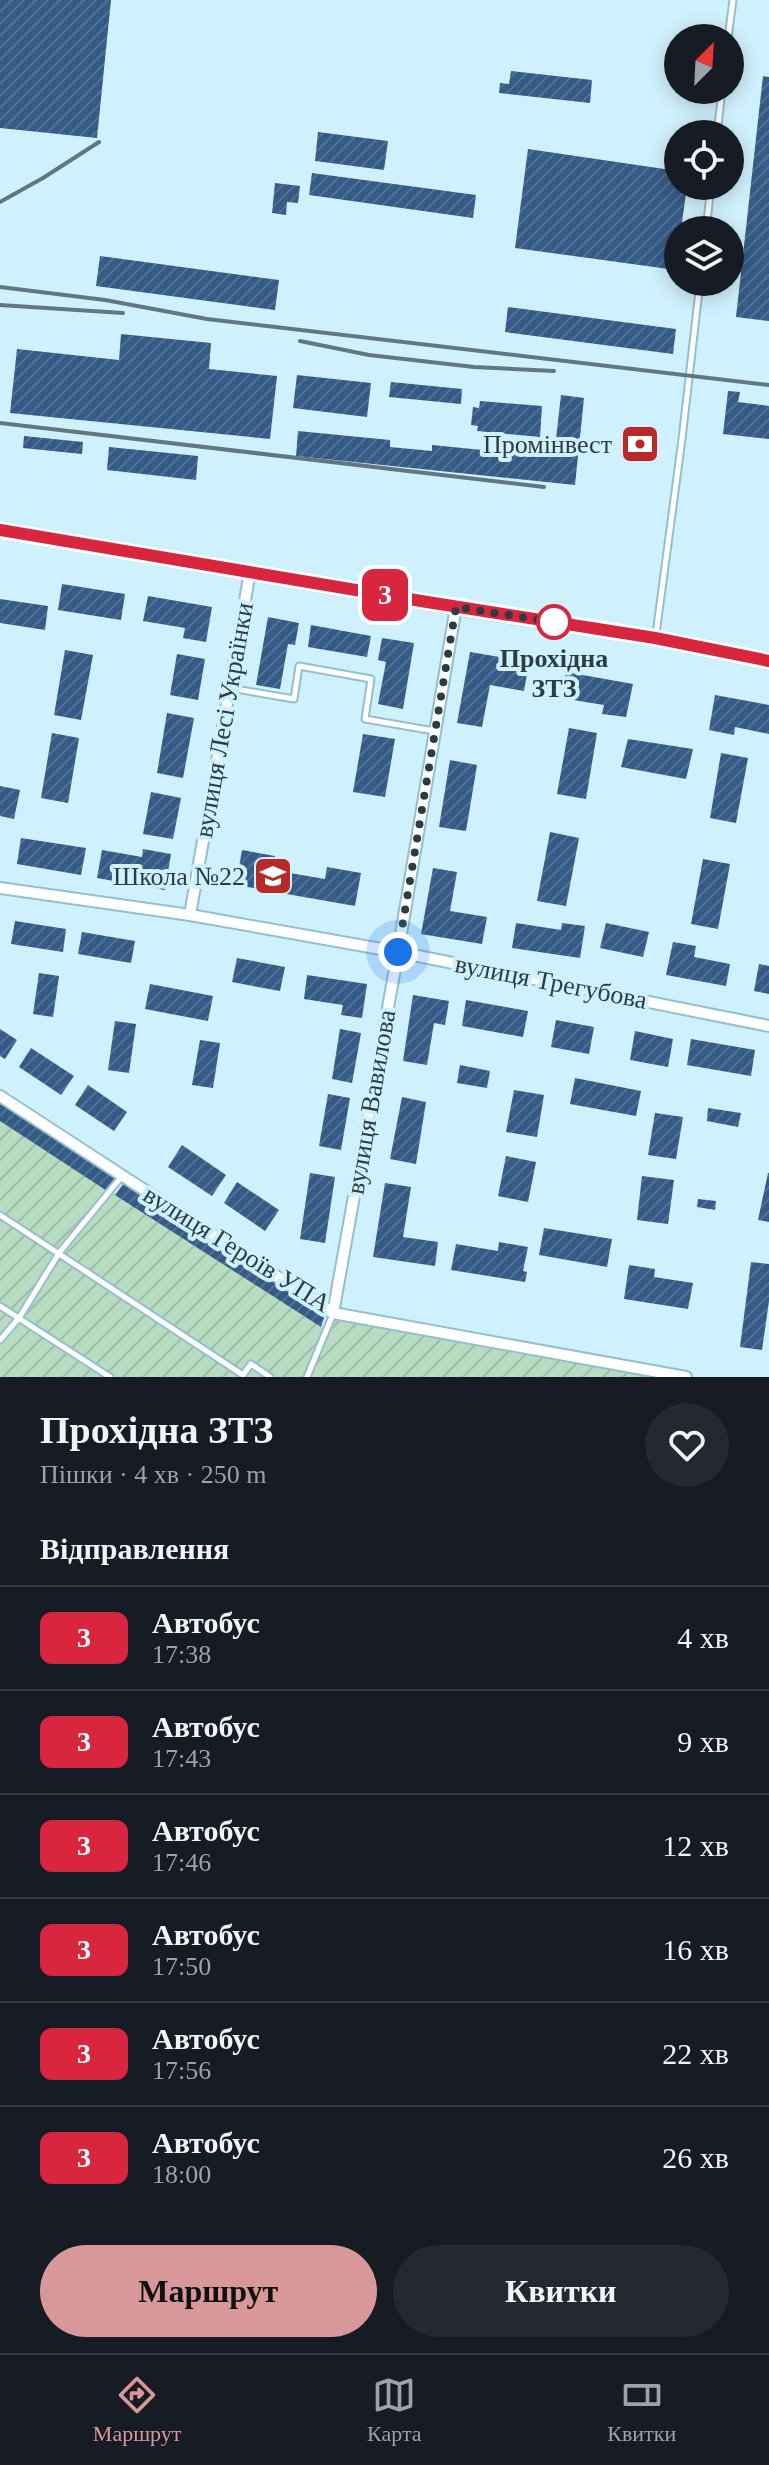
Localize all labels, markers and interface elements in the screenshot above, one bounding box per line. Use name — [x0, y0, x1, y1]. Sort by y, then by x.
north arrow — [664, 24, 744, 104]
map controls — [664, 24, 744, 296]
button: locate — [664, 120, 744, 200]
button: layers — [664, 216, 744, 296]
bank icon: Промінвест — [619, 423, 661, 465]
place label: Промінвест — [483, 430, 612, 459]
line badge: 3 — [359, 569, 411, 621]
text: 3 — [378, 579, 392, 610]
street label: вулиця Лесі Українки — [189, 600, 259, 840]
marker: Прохідна ЗТЗ — [537, 605, 571, 639]
place label: Прохідна ЗТЗ — [500, 644, 608, 703]
school or university icon: Школа №22 — [252, 855, 294, 897]
place label: Школа №22 — [113, 862, 245, 891]
your location — [378, 932, 418, 972]
street label: вулиця Трегубова — [453, 949, 650, 1015]
street label: вулиця Вавилова — [340, 1007, 402, 1197]
street label: вулиця Героїв УПА — [138, 1180, 336, 1318]
button: heart — [645, 1403, 729, 1487]
text: Прохідна ЗТЗ — [40, 1409, 273, 1451]
text: Пішки · 4 хв · 250 m — [40, 1460, 266, 1489]
text: Відправлення — [40, 1532, 229, 1565]
text: Автобус — [152, 1606, 260, 1639]
text: 4 хв — [677, 1621, 729, 1654]
text: 3 — [77, 1622, 91, 1653]
text: 17:38 — [152, 1640, 211, 1669]
text: Автобус — [152, 1710, 260, 1743]
text: 9 хв — [677, 1725, 729, 1758]
text: 3 — [77, 1726, 91, 1757]
text: 17:43 — [152, 1744, 211, 1773]
text: Автобус — [152, 1814, 260, 1847]
text: 12 хв — [662, 1829, 729, 1862]
text: 3 — [77, 1830, 91, 1861]
text: 17:46 — [152, 1848, 211, 1877]
text: Автобус — [152, 1918, 260, 1951]
text: 16 хв — [662, 1933, 729, 1966]
text: 3 — [77, 1934, 91, 1965]
text: 17:50 — [152, 1952, 211, 1981]
text: Автобус — [152, 2022, 260, 2055]
text: 22 хв — [662, 2037, 729, 2070]
text: 3 — [77, 2038, 91, 2069]
text: 17:56 — [152, 2056, 211, 2085]
text: Автобус — [152, 2126, 260, 2159]
text: 26 хв — [662, 2141, 729, 2174]
text: 3 — [77, 2142, 91, 2173]
text: 18:00 — [152, 2160, 211, 2189]
button: Маршрут — [40, 2245, 377, 2337]
button: Квитки — [393, 2245, 729, 2337]
tab: Маршрут — [93, 2373, 181, 2447]
tab: Карта — [367, 2373, 422, 2447]
tab: Квитки — [607, 2373, 676, 2447]

